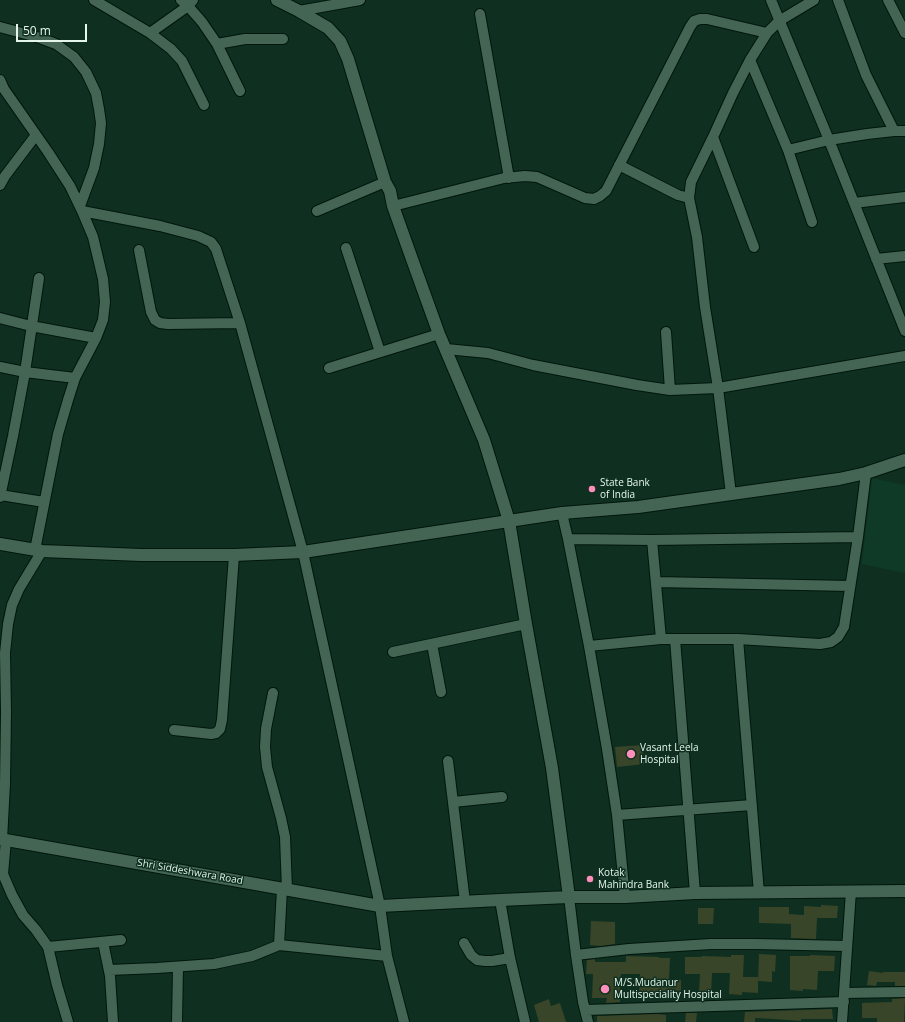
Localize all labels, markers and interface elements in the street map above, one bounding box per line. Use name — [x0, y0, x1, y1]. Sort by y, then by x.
scale bar — [18, 16, 89, 42]
text: 50 m — [23, 22, 51, 39]
place label: State Bank of India — [600, 477, 650, 500]
marker: State Bank of India — [587, 484, 597, 494]
place label: Vasant Leela Hospital — [640, 742, 699, 766]
marker: Vasant Leela Hospital — [625, 748, 637, 760]
street label: Shri Siddeshwara Road — [136, 857, 244, 887]
place label: Kotak Mahindra Bank — [598, 867, 669, 890]
marker: Kotak Mahindra Bank — [585, 874, 595, 884]
place label: M/S.Mudanur Multispeciality Hospital — [614, 977, 722, 1000]
marker: M/S.Mudanur Multispeciality Hospital — [599, 983, 611, 995]

